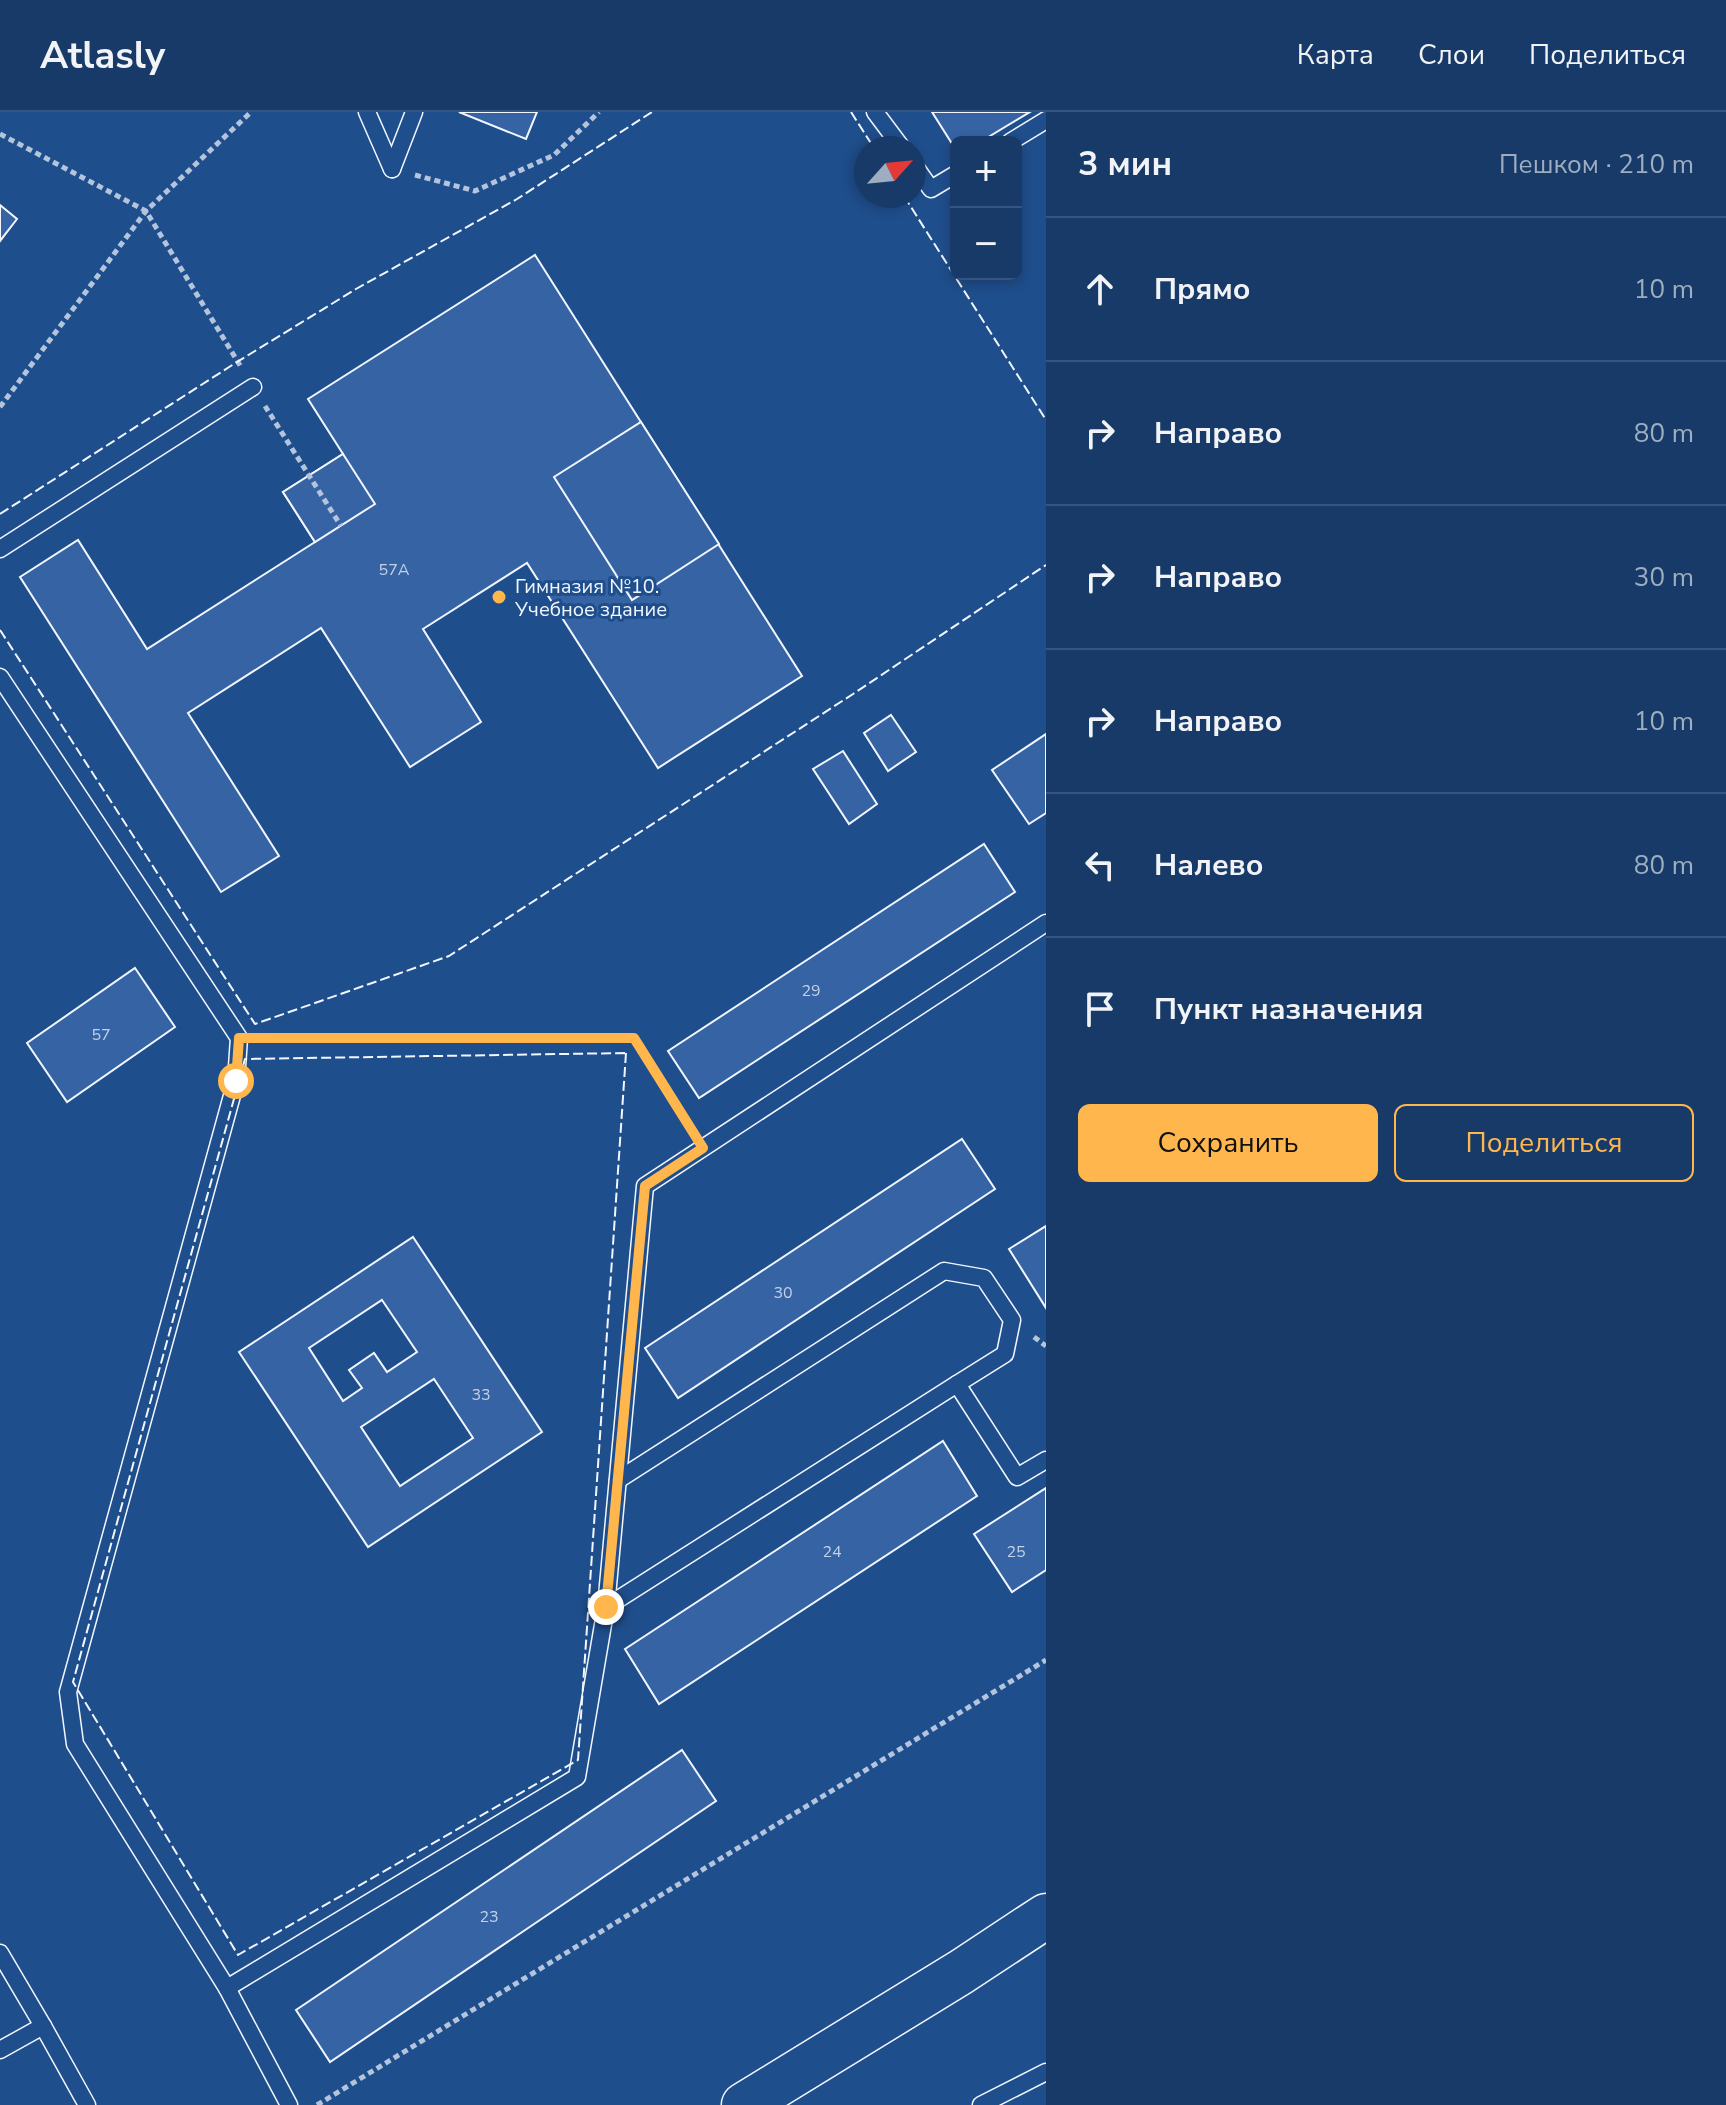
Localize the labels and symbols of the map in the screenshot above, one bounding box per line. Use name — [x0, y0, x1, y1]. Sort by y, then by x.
north arrow — [854, 136, 926, 208]
house number: 57А — [379, 559, 410, 581]
place label: Гимназия №10. Учебное здание — [514, 573, 667, 623]
marker: Гимназия №10. Учебное здание — [490, 588, 508, 606]
house number: 29 — [801, 980, 821, 1002]
house number: 57 — [91, 1024, 111, 1046]
route start — [218, 1063, 254, 1099]
house number: 30 — [773, 1282, 793, 1304]
house number: 33 — [471, 1384, 491, 1406]
house number: 24 — [822, 1541, 842, 1563]
house number: 25 — [1006, 1541, 1026, 1563]
route end — [588, 1589, 624, 1625]
house number: 23 — [479, 1906, 499, 1928]

